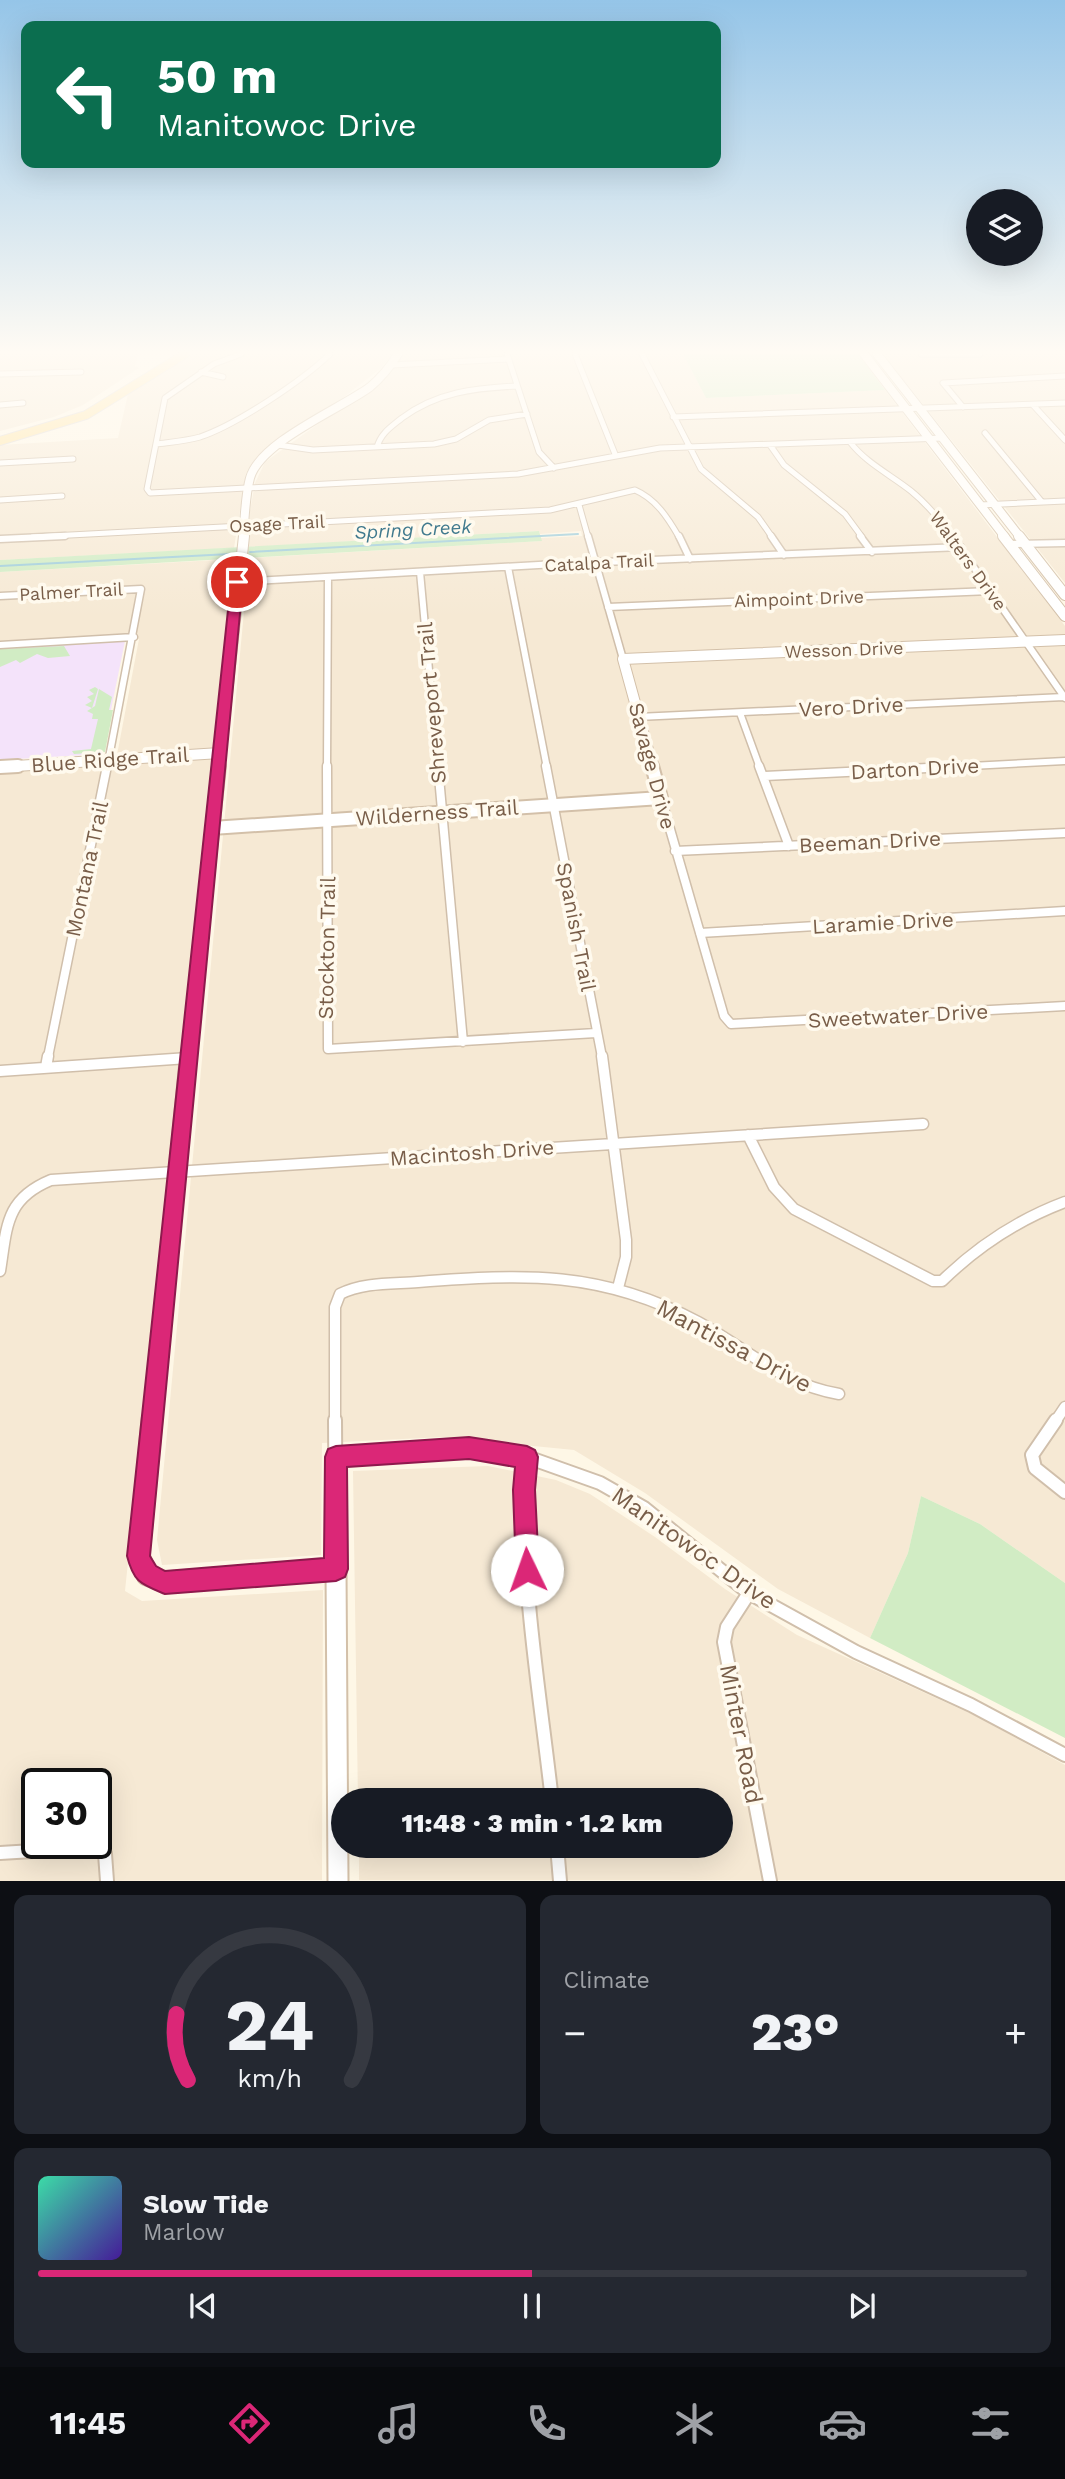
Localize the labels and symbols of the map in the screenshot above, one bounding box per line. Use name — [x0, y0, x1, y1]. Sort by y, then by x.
street label: Walters Drive — [925, 507, 1011, 614]
street label: Osage Trail — [229, 510, 326, 536]
water label: Spring Creek — [354, 515, 473, 544]
street label: Catalpa Trail — [544, 549, 655, 576]
pin — [207, 552, 267, 612]
street label: Palmer Trail — [18, 578, 124, 605]
street label: Aimpoint Drive — [734, 586, 864, 611]
street label: Shreveport Trail — [412, 621, 451, 785]
street label: Wesson Drive — [784, 637, 904, 662]
street label: Vero Drive — [798, 691, 904, 722]
street label: Savage Drive — [624, 700, 681, 832]
street label: Blue Ridge Trail — [30, 741, 190, 777]
street label: Darton Drive — [850, 753, 980, 784]
street label: Wilderness Trail — [355, 794, 520, 831]
street label: Montana Trail — [60, 798, 113, 939]
street label: Beeman Drive — [798, 825, 942, 858]
street label: Spanish Trail — [552, 860, 601, 994]
street label: Stockton Trail — [313, 876, 340, 1020]
street label: Laramie Drive — [812, 906, 954, 939]
street label: Sweetwater Drive — [807, 998, 989, 1033]
street label: Macintosh Drive — [389, 1134, 555, 1171]
street label: Mantissa Drive — [652, 1293, 816, 1399]
street label: Manitowoc Drive — [606, 1481, 782, 1615]
position arrow — [490, 1533, 564, 1607]
street label: Minter Road — [714, 1662, 768, 1806]
speed limit sign: 30 — [21, 1768, 112, 1859]

